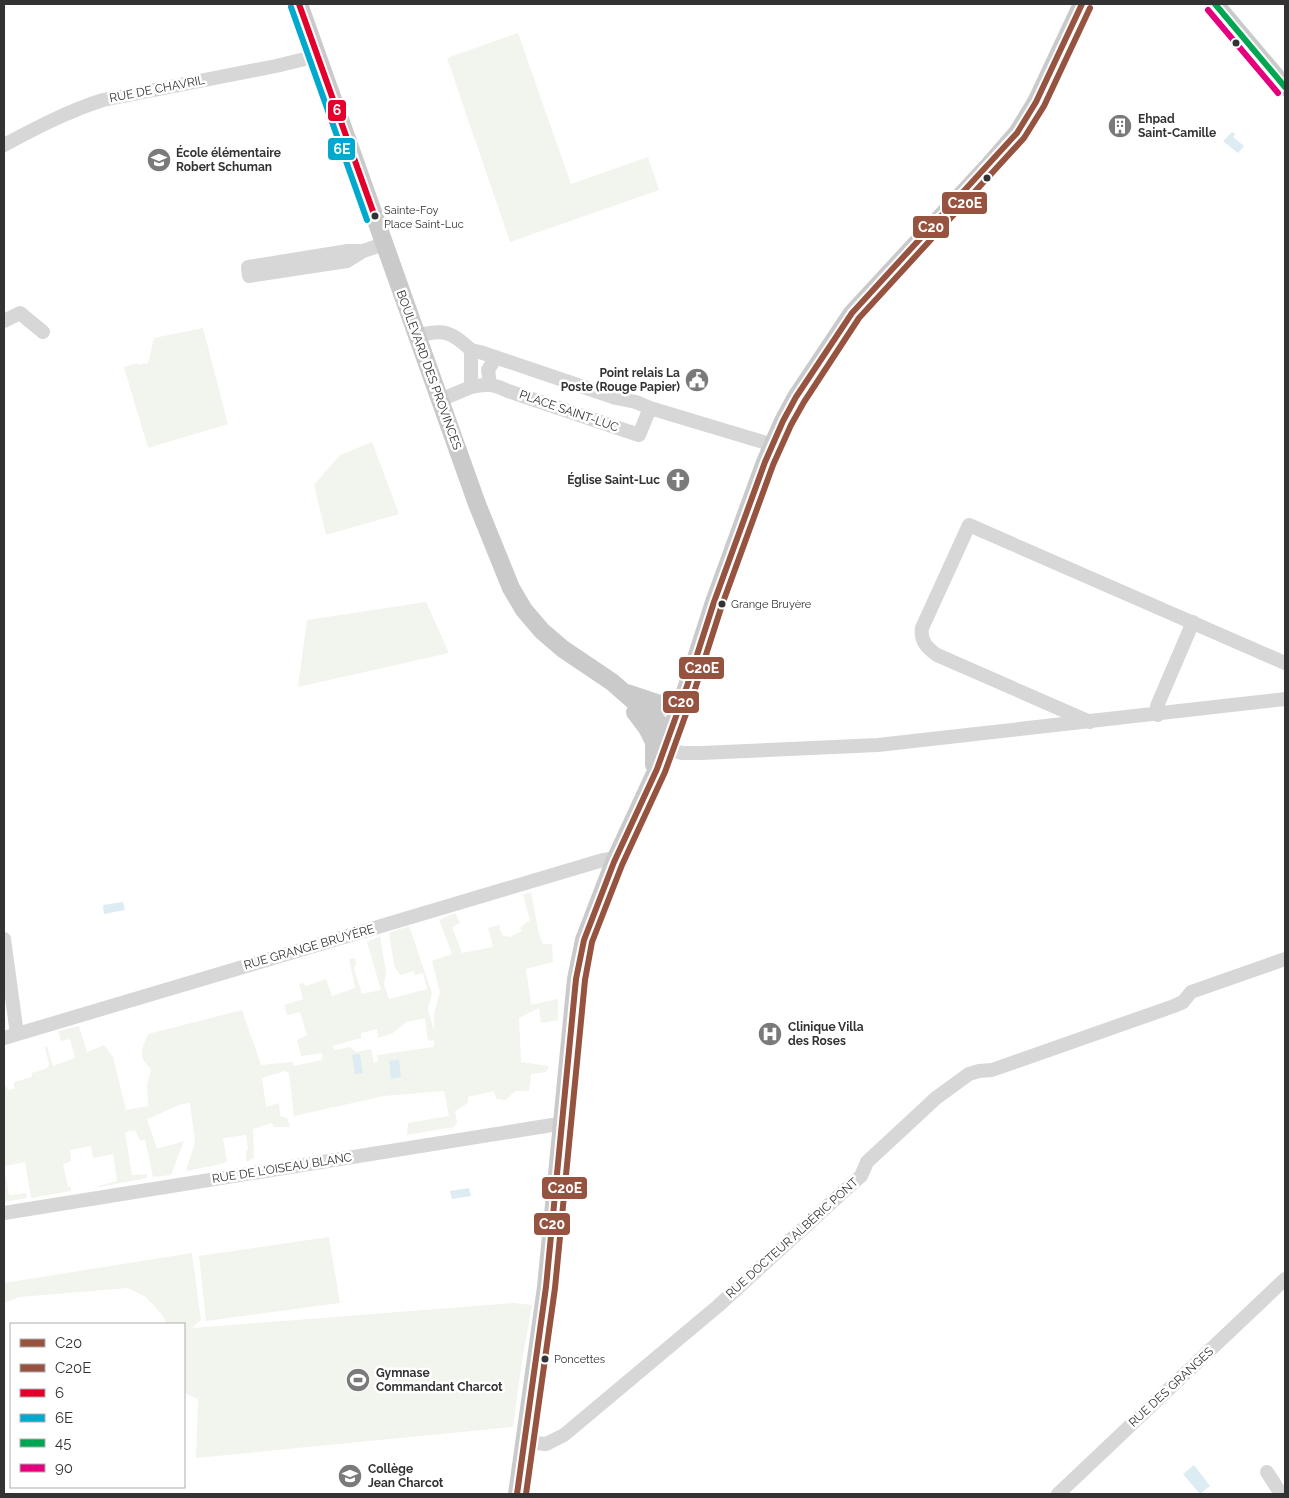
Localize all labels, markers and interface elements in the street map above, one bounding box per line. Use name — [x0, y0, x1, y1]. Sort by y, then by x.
unlabelled marker — [1231, 38, 1241, 48]
street label: RUE DE CHAVRIL — [108, 73, 206, 105]
line badge: 6 — [327, 99, 347, 122]
text: 6 — [333, 102, 341, 118]
place label: Ehpad Saint-Camille — [1138, 112, 1216, 140]
building icon: Ehpad Saint-Camille — [1107, 113, 1133, 139]
line badge: 6E — [327, 137, 356, 161]
text: 6E — [334, 141, 350, 157]
place label: École élémentaire Robert Schuman — [176, 145, 281, 174]
school or university icon: École élémentaire Robert Schuman — [146, 147, 172, 173]
unlabelled marker — [982, 173, 992, 183]
line badge: C20E — [941, 191, 988, 215]
text: C20E — [948, 195, 982, 211]
place label: Sainte-Foy Place Saint-Luc — [384, 204, 464, 231]
marker: Sainte-Foy Place Saint-Luc — [370, 211, 380, 221]
line badge: C20 — [912, 215, 950, 239]
text: C20 — [918, 219, 944, 235]
street label: BOULEVARD DES PROVINCES — [394, 288, 464, 452]
place label: Point relais La Poste (Rouge Papier) — [561, 366, 680, 394]
public building icon: Point relais La Poste (Rouge Papier) — [684, 367, 710, 393]
street label: PLACE SAINT-LUC — [518, 387, 620, 435]
church icon: Église Saint-Luc — [665, 467, 691, 493]
place label: Église Saint-Luc — [567, 472, 660, 487]
place label: Grange Bruyère — [731, 598, 812, 611]
marker: Grange Bruyère — [717, 599, 727, 609]
line badge: C20E — [678, 656, 725, 680]
text: C20E — [685, 660, 719, 676]
line badge: C20 — [662, 690, 700, 714]
text: C20 — [668, 694, 694, 710]
street label: RUE GRANGE BRUYÈRE — [242, 922, 376, 972]
place label: Clinique Villa des Roses — [788, 1020, 864, 1048]
hospital icon: Clinique Villa des Roses — [757, 1021, 783, 1047]
street label: RUE DE L'OISEAU BLANC — [211, 1150, 353, 1186]
street label: RUE DOCTEUR ALBÉRIC PONT — [723, 1175, 861, 1301]
line badge: C20E — [541, 1176, 588, 1200]
text: C20E — [548, 1180, 582, 1196]
line badge: C20 — [533, 1212, 571, 1236]
text: C20 — [539, 1216, 565, 1232]
legend — [10, 1323, 185, 1488]
text: C20 — [55, 1334, 82, 1352]
street label: RUE DES GRANGES — [1126, 1344, 1216, 1430]
place label: Poncettes — [554, 1353, 605, 1366]
marker: Poncettes — [540, 1354, 550, 1364]
text: C20E — [55, 1359, 91, 1377]
place label: Gymnase Commandant Charcot — [376, 1366, 503, 1394]
sports icon: Gymnase Commandant Charcot — [345, 1367, 371, 1393]
text: 6 — [55, 1384, 64, 1402]
text: 6E — [55, 1409, 73, 1427]
text: 45 — [55, 1434, 71, 1452]
text: 90 — [55, 1459, 73, 1477]
place label: Collège Jean Charcot — [368, 1462, 444, 1490]
school or university icon: Collège Jean Charcot — [337, 1463, 363, 1489]

